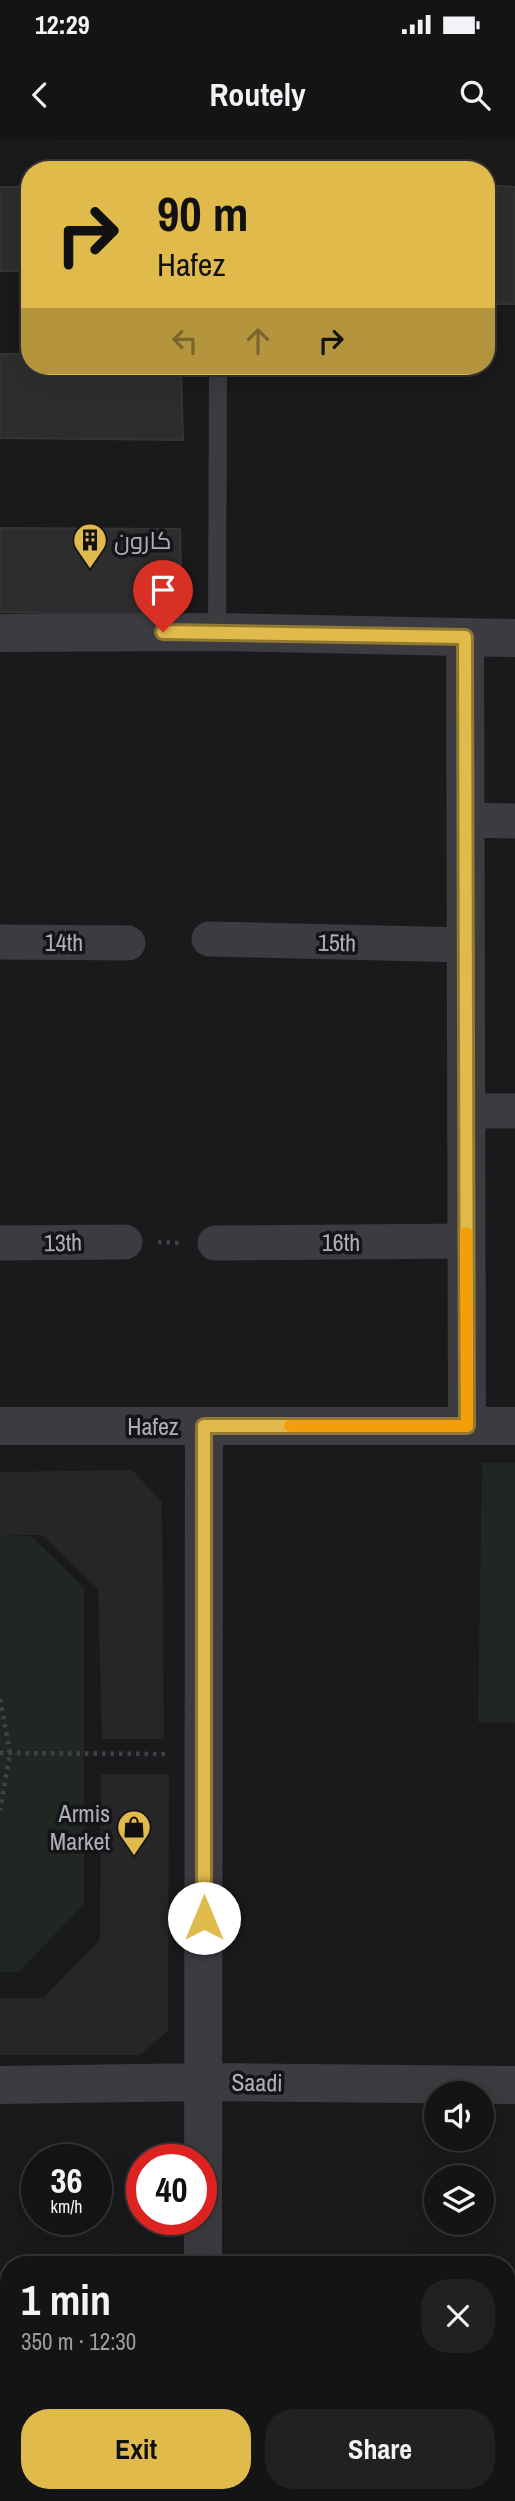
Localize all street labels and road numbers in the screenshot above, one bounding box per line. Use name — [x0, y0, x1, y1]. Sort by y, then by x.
street label: 14th — [45, 926, 83, 958]
street label: 15th — [318, 926, 356, 958]
street label: 13th — [44, 1226, 82, 1258]
street label: 16th — [322, 1226, 360, 1258]
street label: Hafez — [127, 1410, 179, 1442]
street label: Saadi — [231, 2066, 283, 2098]

